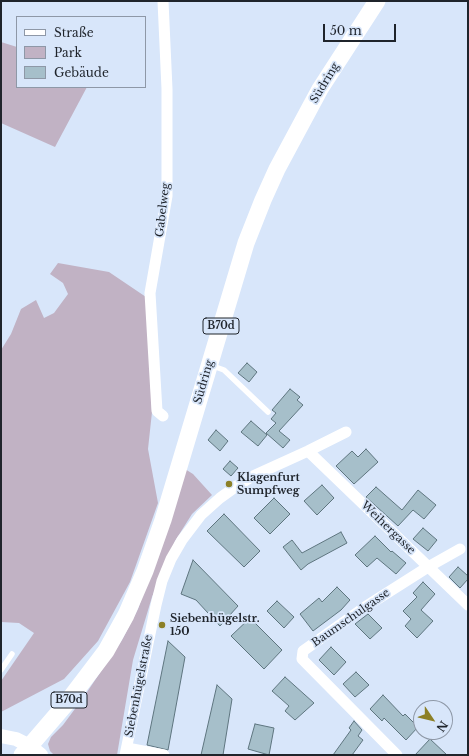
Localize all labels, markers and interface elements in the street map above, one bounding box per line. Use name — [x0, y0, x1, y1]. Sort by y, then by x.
legend — [16, 16, 146, 88]
scale bar — [325, 16, 398, 42]
text: 50 m — [330, 23, 362, 38]
text: Straße — [54, 25, 94, 40]
text: Park — [54, 45, 82, 60]
street label: Südring — [308, 60, 342, 106]
text: Gebäude — [54, 65, 109, 80]
street label: Gabelweg — [153, 182, 173, 238]
road number: B70d — [203, 318, 239, 334]
street label: Südring — [191, 359, 217, 405]
place label: Klagenfurt Sumpfweg — [237, 471, 300, 497]
marker: Klagenfurt Sumpfweg — [224, 479, 234, 489]
street label: Weihergasse — [358, 499, 418, 557]
street label: Baumschulgasse — [310, 586, 392, 650]
place label: Siebenhügelstr. 150 — [170, 612, 260, 638]
marker: Siebenhügelstr. 150 — [157, 620, 167, 630]
street label: Siebenhügelstraße — [123, 634, 155, 738]
road number: B70d — [51, 692, 87, 708]
north arrow — [413, 700, 453, 740]
text: N — [433, 718, 451, 735]

